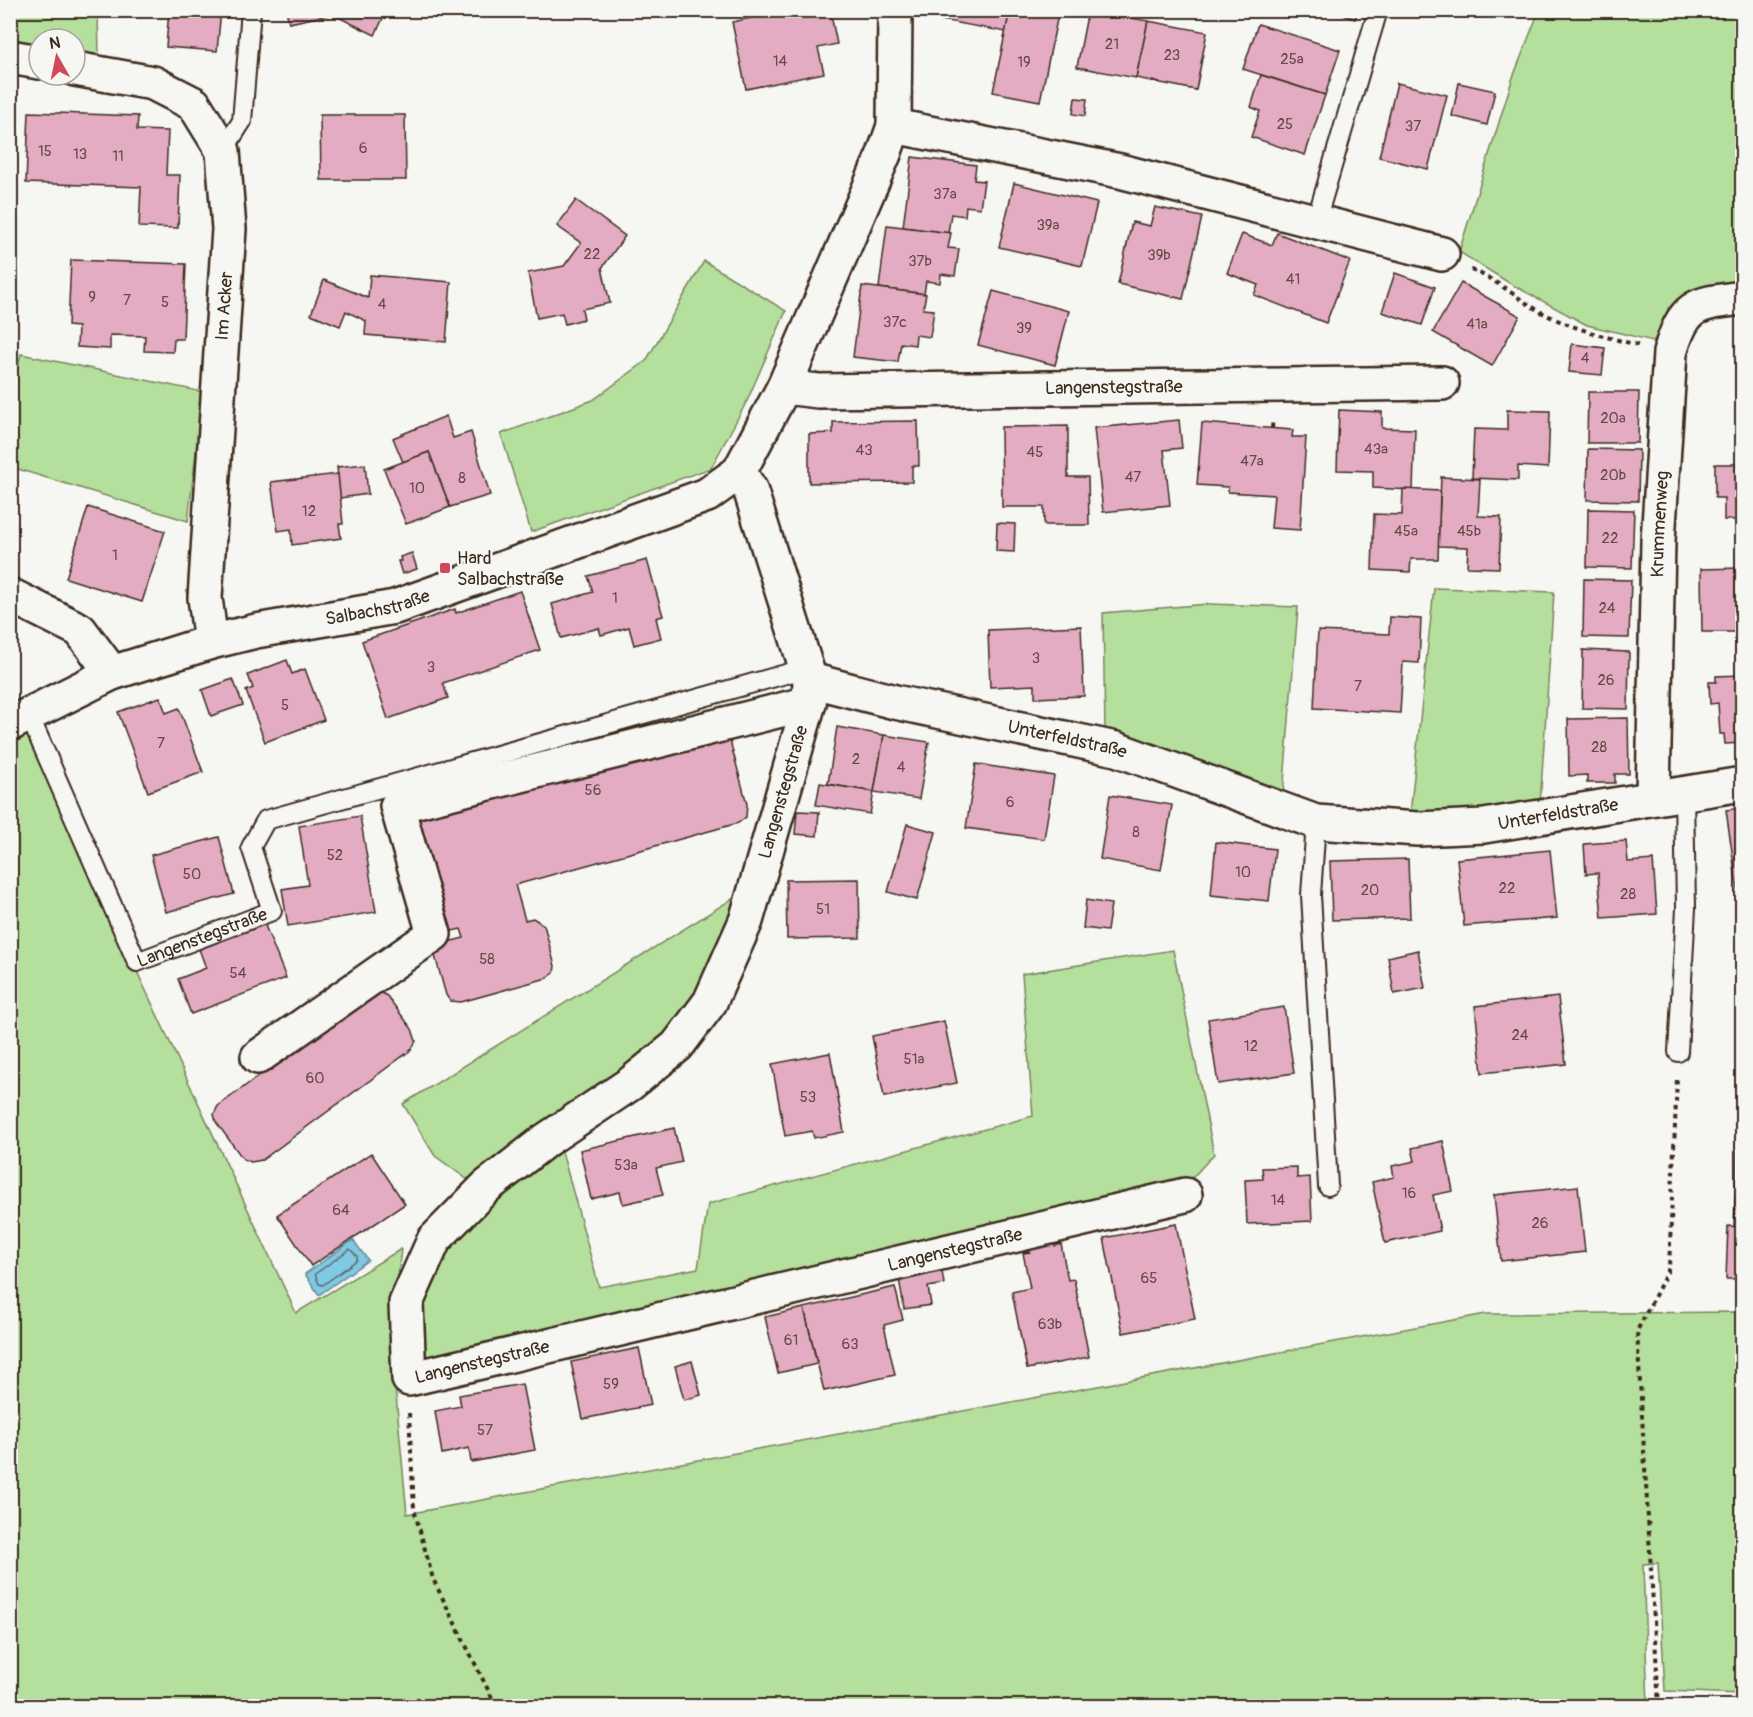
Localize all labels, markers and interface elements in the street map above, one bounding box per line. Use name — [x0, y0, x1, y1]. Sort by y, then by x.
north arrow — [27, 27, 87, 87]
text: N — [48, 32, 62, 54]
house number: 21 — [1105, 35, 1119, 54]
house number: 23 — [1164, 46, 1180, 65]
house number: 25a — [1280, 50, 1304, 69]
house number: 14 — [773, 52, 788, 71]
house number: 19 — [1017, 53, 1031, 72]
house number: 25 — [1277, 115, 1293, 134]
house number: 37 — [1405, 117, 1421, 136]
house number: 6 — [359, 139, 367, 158]
house number: 15 — [38, 142, 52, 161]
house number: 13 — [73, 145, 87, 164]
house number: 11 — [112, 147, 124, 166]
house number: 37a — [933, 185, 957, 204]
house number: 39a — [1036, 216, 1060, 235]
house number: 22 — [584, 245, 600, 264]
house number: 39b — [1147, 246, 1171, 265]
house number: 37b — [908, 252, 932, 271]
street label: Im Acker — [211, 270, 238, 341]
house number: 41 — [1286, 270, 1300, 289]
house number: 9 — [88, 288, 96, 307]
house number: 7 — [123, 291, 131, 310]
house number: 5 — [161, 293, 169, 312]
house number: 4 — [378, 295, 387, 314]
house number: 37c — [883, 313, 907, 332]
house number: 41a — [1466, 315, 1488, 334]
house number: 39 — [1016, 319, 1032, 338]
house number: 4 — [1581, 349, 1590, 368]
street label: Langenstegstraße — [1045, 375, 1183, 400]
house number: 20a — [1600, 409, 1626, 428]
house number: 43a — [1364, 440, 1388, 459]
house number: 43 — [855, 441, 873, 460]
house number: 45 — [1027, 443, 1043, 462]
house number: 47a — [1240, 452, 1264, 471]
house number: 20b — [1600, 466, 1626, 485]
house number: 47 — [1125, 468, 1141, 487]
house number: 8 — [458, 469, 466, 488]
street label: Krummenweg — [1646, 470, 1674, 578]
house number: 10 — [409, 479, 425, 498]
house number: 12 — [302, 502, 316, 521]
house number: 45a — [1394, 522, 1418, 541]
house number: 45b — [1457, 522, 1481, 541]
house number: 22 — [1602, 529, 1618, 548]
house number: 1 — [112, 546, 118, 565]
place label: Hard Salbachstraße — [457, 547, 564, 591]
marker: Hard Salbachstraße — [438, 561, 452, 575]
street label: Salbachstraße — [324, 584, 433, 631]
house number: 1 — [612, 589, 618, 608]
house number: 24 — [1598, 599, 1616, 618]
house number: 3 — [1032, 649, 1040, 668]
house number: 3 — [427, 658, 435, 677]
house number: 26 — [1597, 671, 1615, 690]
house number: 7 — [1354, 677, 1362, 696]
house number: 5 — [281, 696, 289, 715]
street label: Unterfeldstraße — [1005, 715, 1130, 764]
street label: Langenstegstraße — [753, 723, 814, 861]
house number: 7 — [157, 734, 165, 753]
house number: 28 — [1591, 738, 1607, 757]
house number: 2 — [852, 750, 860, 769]
house number: 4 — [897, 758, 906, 777]
house number: 56 — [585, 781, 601, 800]
house number: 6 — [1006, 793, 1014, 812]
street label: Unterfeldstraße — [1496, 793, 1620, 836]
house number: 8 — [1132, 823, 1140, 842]
house number: 52 — [327, 846, 343, 865]
house number: 10 — [1235, 863, 1251, 882]
house number: 50 — [183, 865, 201, 884]
house number: 22 — [1499, 879, 1515, 898]
house number: 20 — [1361, 881, 1379, 900]
house number: 28 — [1620, 885, 1636, 904]
house number: 51 — [816, 900, 830, 919]
street label: Langenstegstraße — [134, 903, 271, 973]
house number: 58 — [479, 950, 495, 969]
house number: 54 — [230, 964, 247, 983]
house number: 24 — [1511, 1026, 1529, 1045]
house number: 12 — [1244, 1037, 1258, 1056]
house number: 51a — [904, 1050, 925, 1069]
house number: 60 — [306, 1069, 324, 1088]
house number: 53 — [800, 1088, 816, 1107]
house number: 53a — [614, 1156, 638, 1175]
house number: 16 — [1402, 1184, 1416, 1203]
house number: 14 — [1271, 1191, 1286, 1210]
house number: 64 — [332, 1201, 350, 1220]
house number: 26 — [1531, 1214, 1549, 1233]
street label: Langenstegstraße — [885, 1223, 1025, 1277]
house number: 65 — [1141, 1269, 1157, 1288]
house number: 63b — [1038, 1315, 1062, 1334]
house number: 61 — [784, 1331, 798, 1350]
street label: Langenstegstraße — [413, 1335, 552, 1389]
house number: 63 — [841, 1335, 859, 1354]
house number: 59 — [603, 1375, 619, 1394]
house number: 57 — [477, 1421, 493, 1440]

